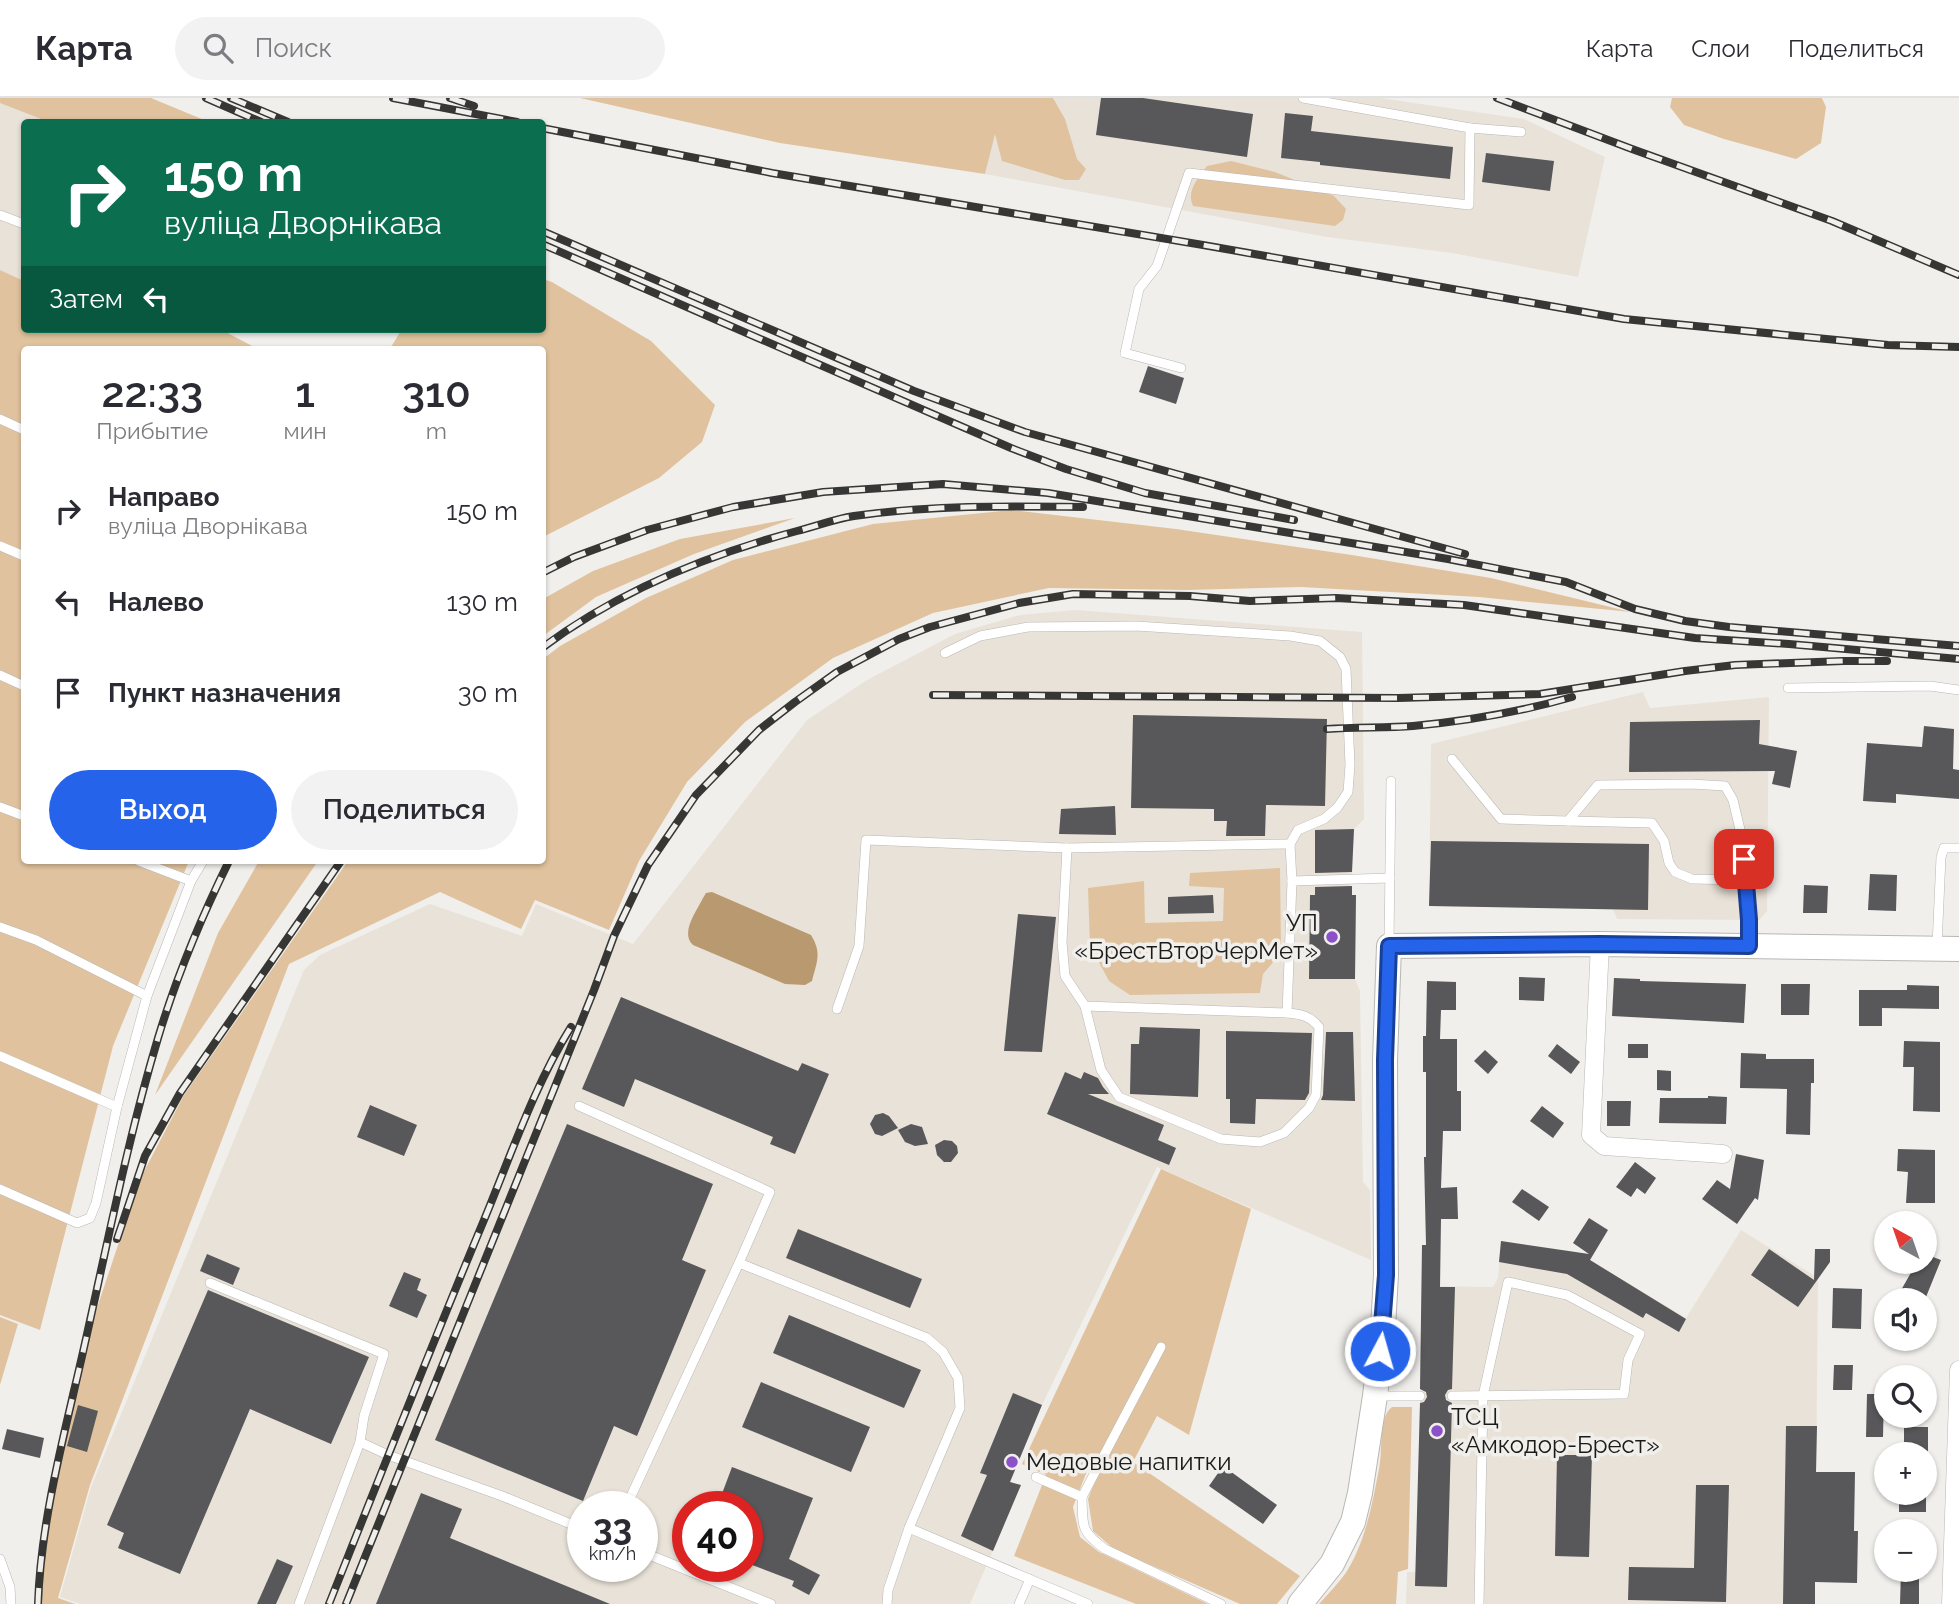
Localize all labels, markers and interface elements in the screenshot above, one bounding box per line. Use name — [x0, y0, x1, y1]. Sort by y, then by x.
search box — [175, 17, 665, 80]
text: Карта — [35, 29, 133, 68]
icon: search — [199, 29, 237, 67]
text: Поиск — [255, 33, 332, 63]
text: Карта — [1586, 34, 1653, 63]
text: Слои — [1691, 34, 1750, 63]
text: Поделиться — [1788, 34, 1924, 63]
text: 150 m — [164, 145, 303, 202]
icon: right — [49, 147, 140, 238]
text: вуліца Дворнікава — [164, 204, 442, 241]
icon: left — [137, 280, 175, 318]
text: Затем — [49, 284, 123, 314]
text: 22:33 — [101, 368, 203, 417]
text: 1 — [295, 368, 315, 417]
text: 310 — [402, 368, 471, 417]
text: Прибытие — [96, 417, 208, 444]
text: мин — [284, 417, 327, 444]
text: m — [426, 417, 447, 444]
text: Направо — [108, 482, 219, 512]
icon: right — [49, 492, 87, 530]
text: 150 m — [446, 496, 518, 526]
text: вуліца Дворнікава — [108, 512, 308, 539]
icon: left — [49, 583, 87, 621]
text: Налево — [108, 587, 204, 617]
text: 130 m — [447, 587, 518, 617]
icon: arrive — [49, 674, 87, 712]
text: Пункт назначения — [108, 678, 341, 708]
text: 30 m — [458, 678, 518, 708]
button: Выход — [49, 770, 277, 850]
button: Поделиться — [291, 770, 518, 850]
pin — [1714, 829, 1774, 889]
icon: arrive — [1725, 840, 1763, 878]
place label: УП «БрестВторЧерМет» — [1074, 908, 1318, 965]
marker: УП «БрестВторЧерМет» — [1324, 929, 1340, 945]
north arrow — [1874, 1211, 1937, 1274]
map controls — [1874, 1211, 1937, 1582]
button: sound — [1874, 1288, 1937, 1351]
position arrow — [1343, 1314, 1417, 1388]
button: search — [1874, 1365, 1937, 1428]
place label: ТСЦ «Амкодор-Брест» — [1451, 1402, 1660, 1459]
marker: ТСЦ «Амкодор-Брест» — [1429, 1423, 1445, 1439]
button: + — [1874, 1442, 1937, 1505]
place label: Медовые напитки — [1026, 1447, 1232, 1476]
marker: Медовые напитки — [1004, 1454, 1020, 1470]
speed limit sign: 40 — [672, 1491, 763, 1582]
text: 33 — [593, 1507, 632, 1548]
button: − — [1874, 1519, 1937, 1582]
text: km/h — [589, 1543, 636, 1564]

